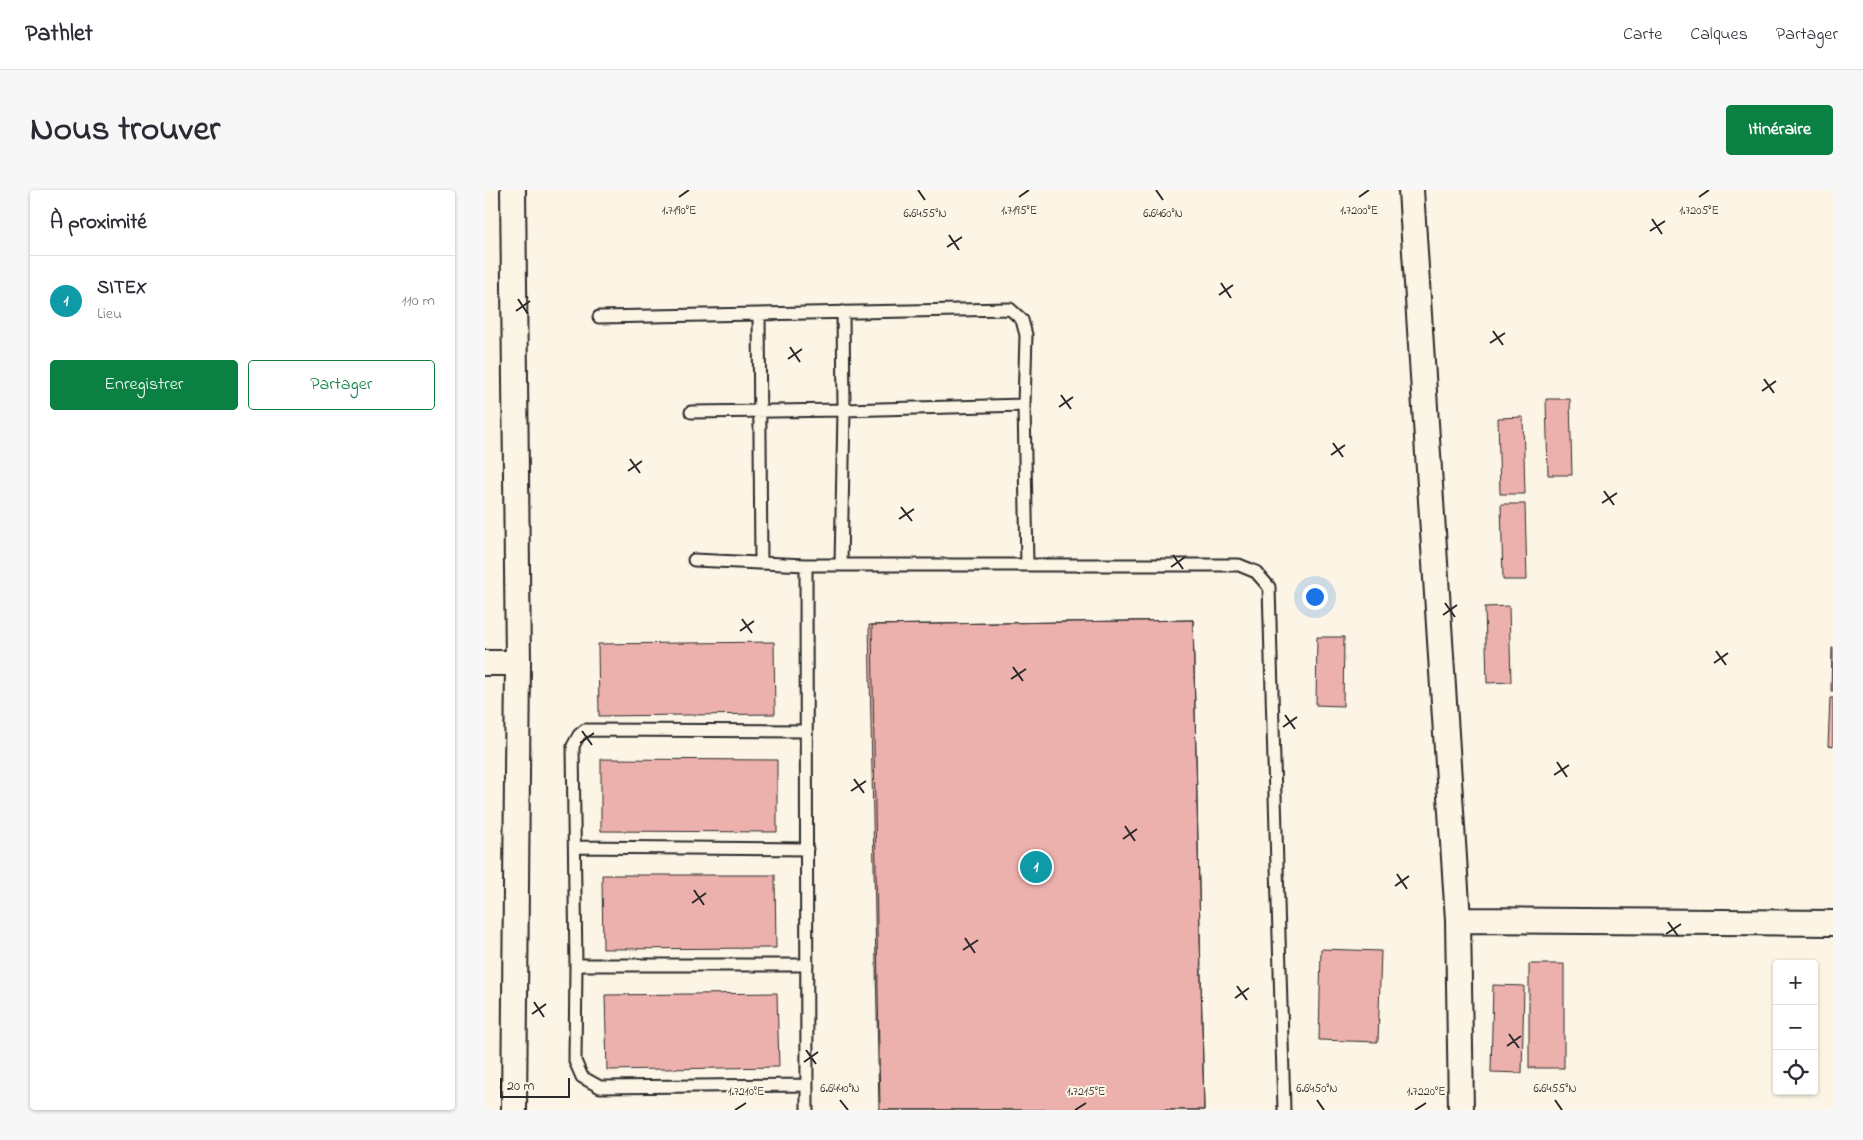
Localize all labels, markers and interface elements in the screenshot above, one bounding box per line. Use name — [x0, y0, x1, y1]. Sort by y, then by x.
text: Pathlet — [25, 17, 93, 52]
text: Carte — [1623, 22, 1662, 48]
text: Calques — [1690, 22, 1748, 48]
text: Partager — [1776, 22, 1838, 48]
text: Nous trouver — [30, 105, 220, 156]
button: Itinéraire — [1726, 105, 1833, 155]
text: 1.7190°E — [662, 202, 696, 220]
text: 1.7195°E — [1001, 202, 1037, 220]
text: 1.7200°E — [1340, 202, 1378, 220]
text: 1.7205°E — [1679, 202, 1719, 220]
text: 6.6455°N — [904, 205, 947, 223]
text: 6.6460°N — [1143, 205, 1183, 223]
text: À proximité — [50, 208, 147, 238]
text: SITEX — [97, 275, 147, 302]
text: 1 — [63, 289, 69, 313]
text: 110 m — [401, 289, 435, 313]
text: Lieu — [97, 302, 122, 326]
button: Enregistrer — [50, 360, 238, 410]
button: Partager — [248, 360, 435, 410]
your location — [1302, 584, 1328, 610]
pin: 1 — [1020, 848, 1052, 886]
map controls — [1773, 960, 1818, 1095]
button: + — [1773, 960, 1818, 1005]
button: − — [1773, 1005, 1818, 1050]
button: locate — [1773, 1050, 1818, 1095]
scale bar — [500, 1075, 570, 1098]
text: 20 m — [507, 1076, 534, 1097]
text: 6.6440°N — [820, 1080, 860, 1098]
text: 6.6450°N — [1296, 1080, 1338, 1098]
text: 6.6455°N — [1534, 1080, 1577, 1098]
text: 1.7210°E — [728, 1083, 764, 1101]
text: 1.7215°E — [1067, 1083, 1105, 1101]
text: 1.7220°E — [1407, 1083, 1445, 1101]

